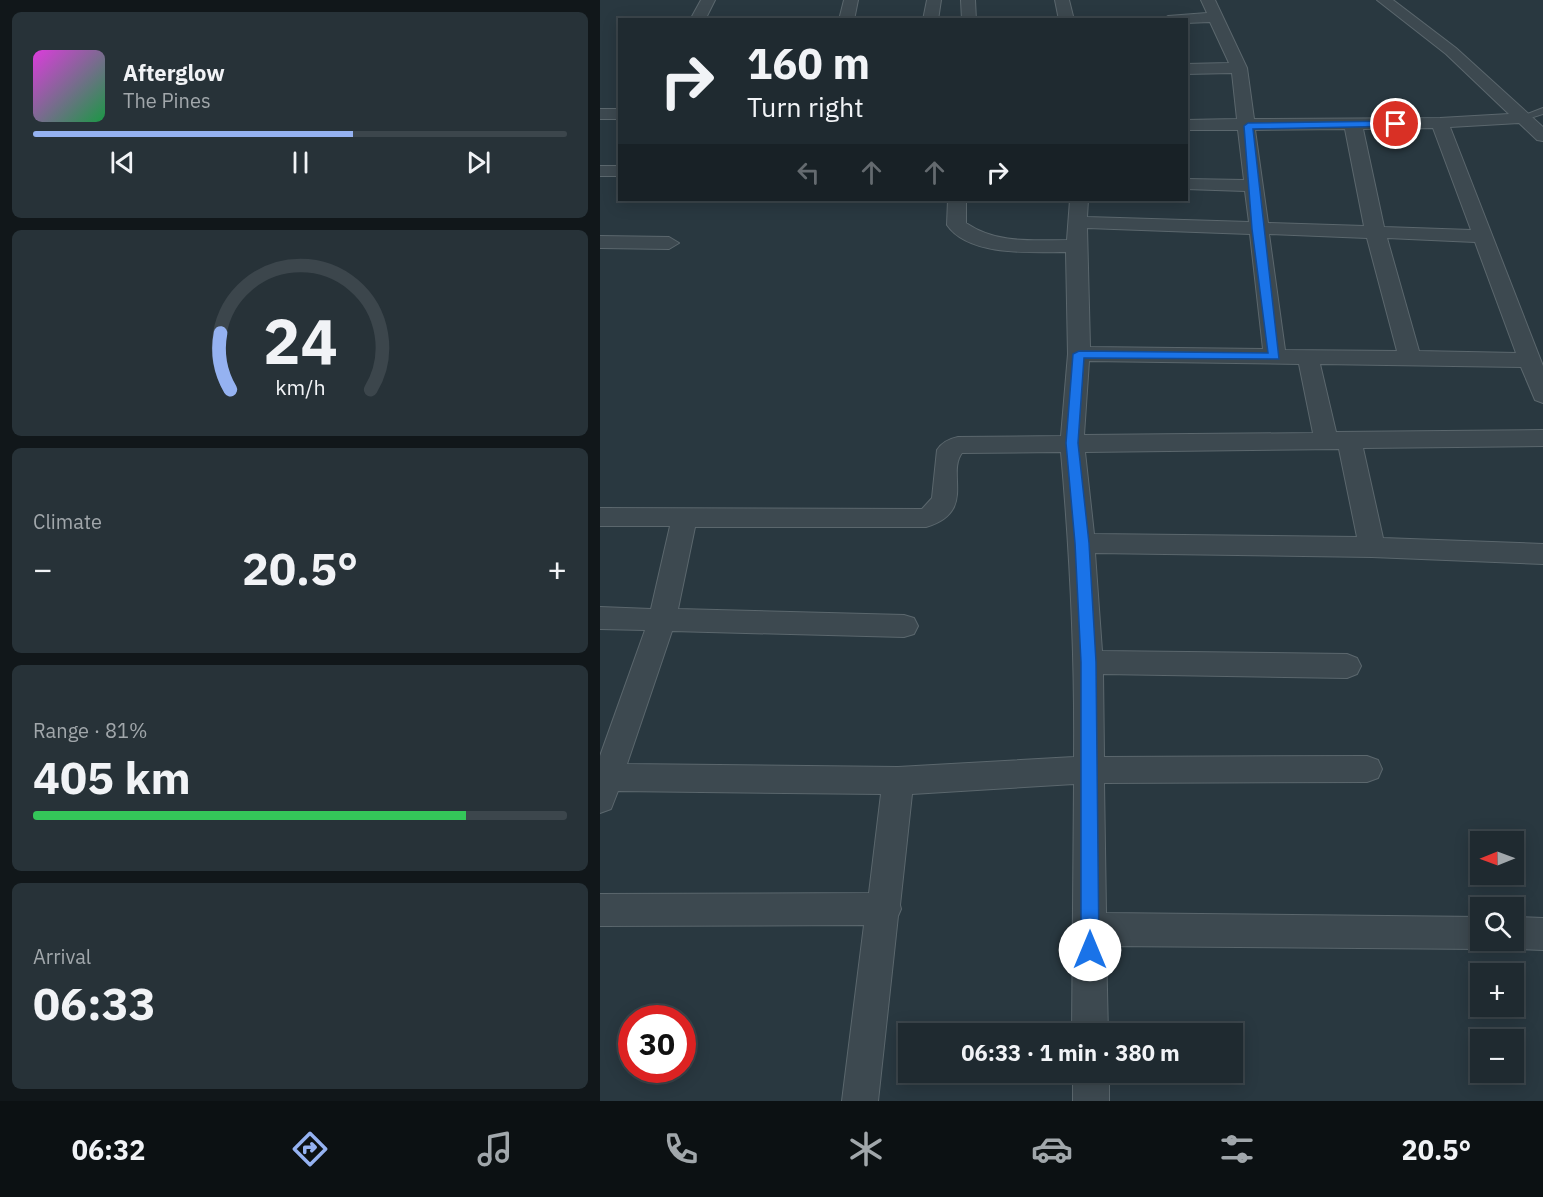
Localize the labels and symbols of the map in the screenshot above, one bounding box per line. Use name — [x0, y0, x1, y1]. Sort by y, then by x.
pin — [1370, 98, 1421, 149]
north arrow — [1470, 831, 1524, 885]
position arrow — [1058, 918, 1122, 982]
speed limit sign: 30 — [618, 1005, 696, 1083]

